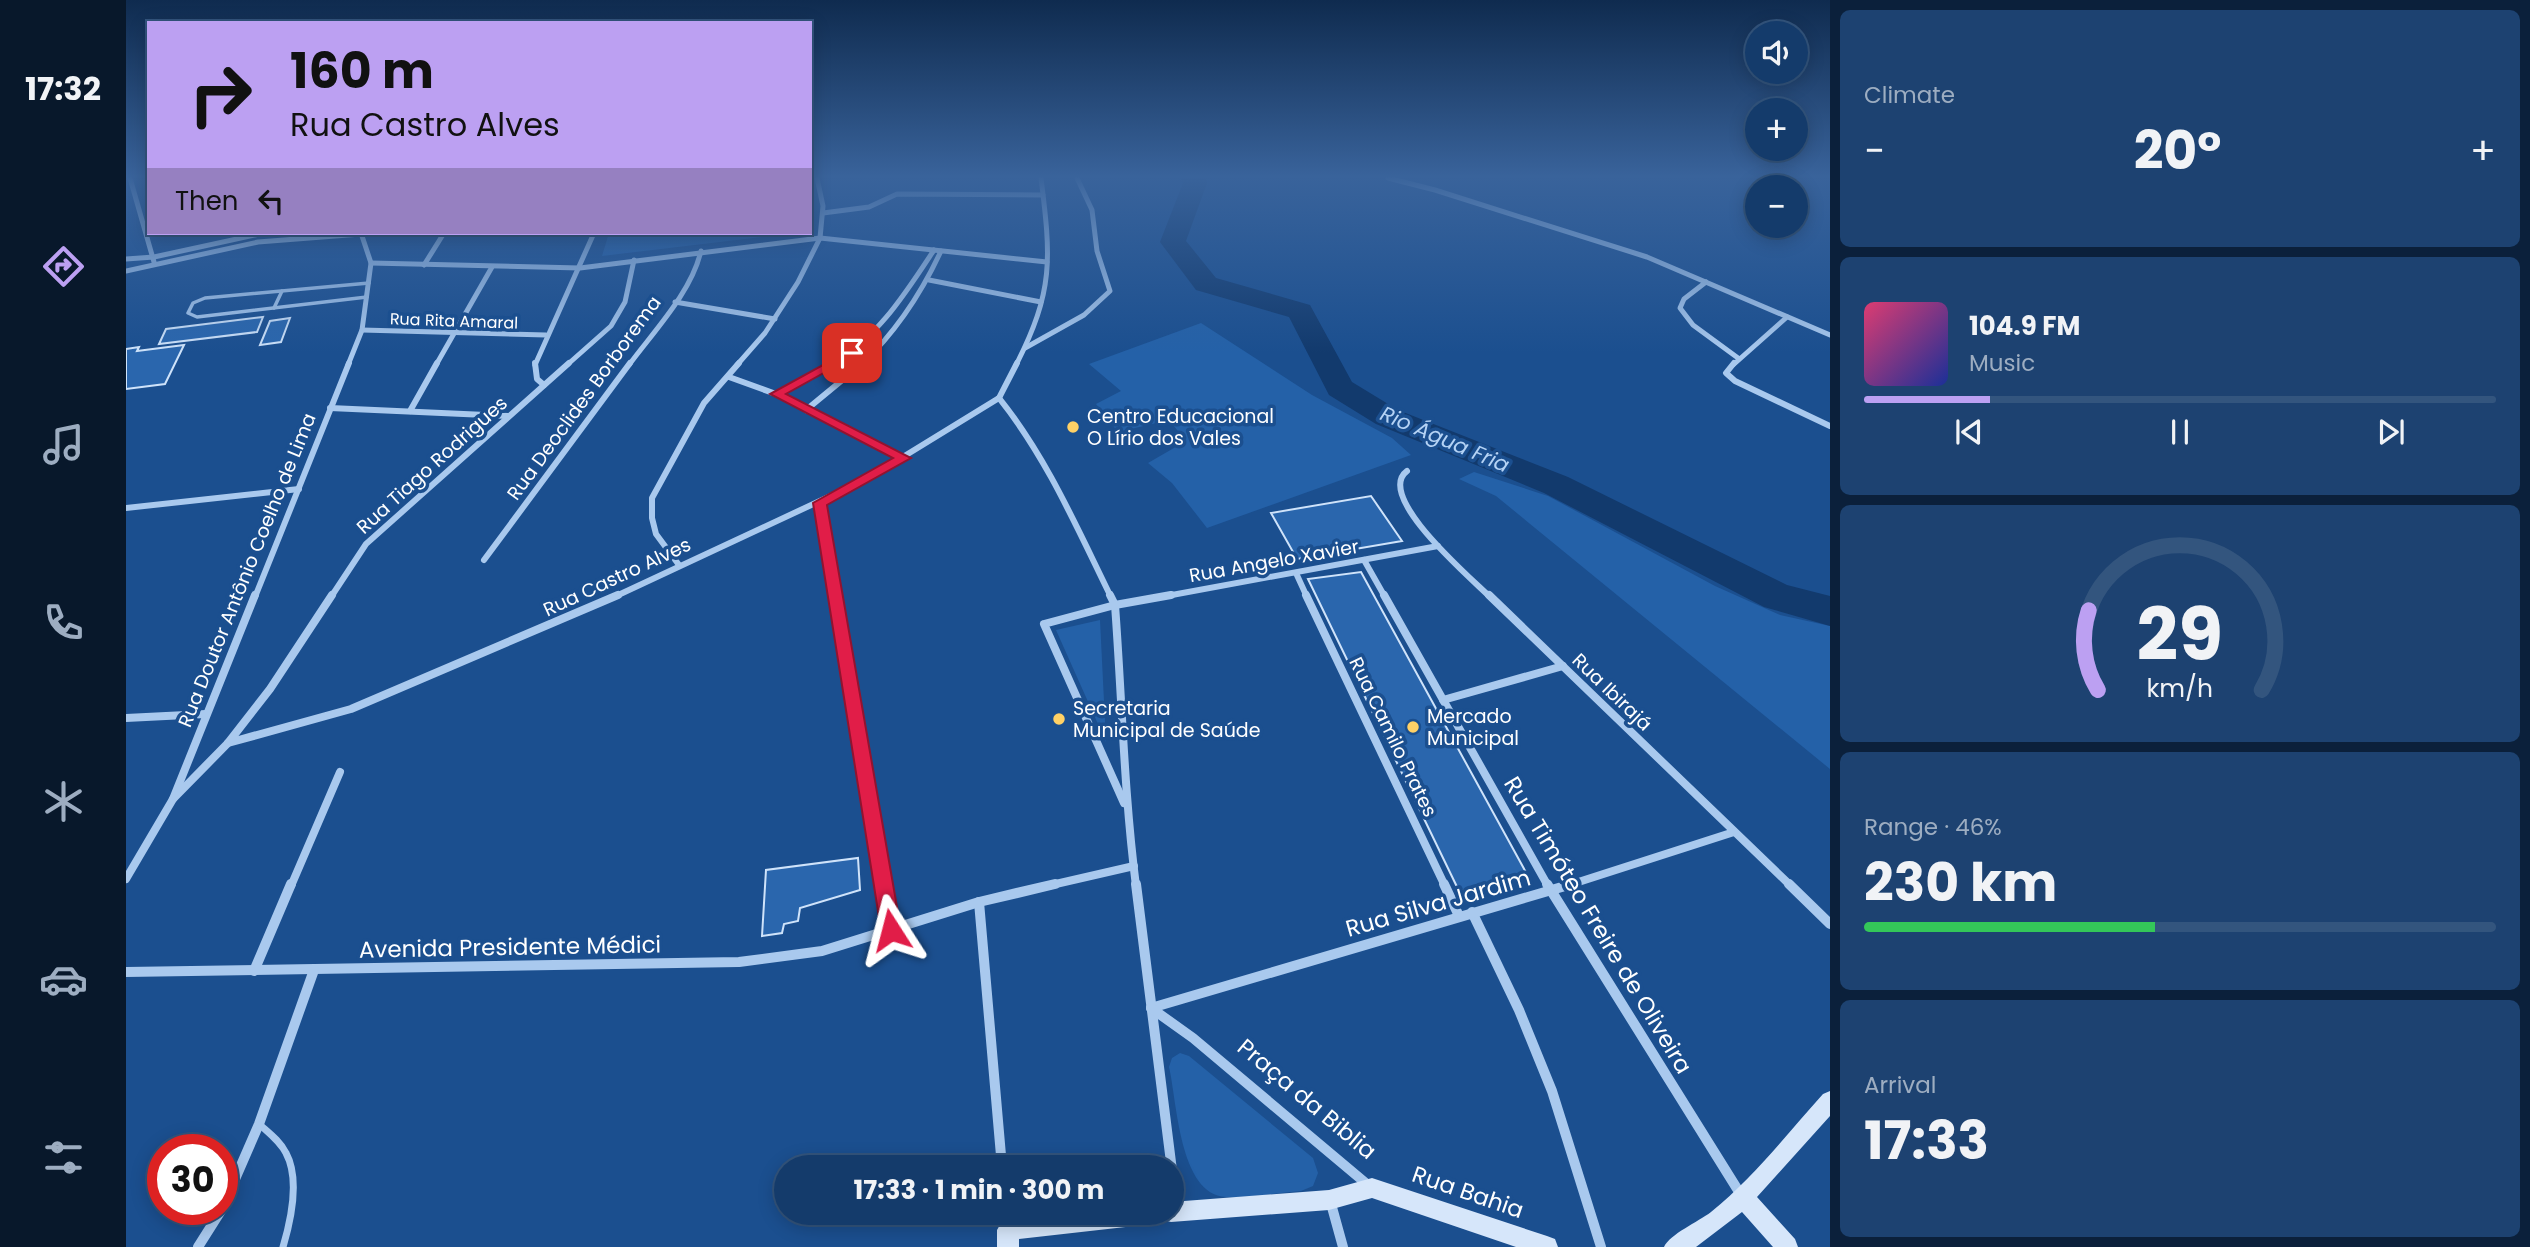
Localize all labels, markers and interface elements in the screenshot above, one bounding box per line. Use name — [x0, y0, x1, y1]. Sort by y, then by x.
map controls — [1745, 21, 1808, 238]
button: sound — [1745, 21, 1808, 84]
text: 160 m — [290, 37, 434, 105]
icon: right — [175, 49, 266, 140]
text: 17:32 — [25, 66, 101, 111]
text: Climate — [1864, 79, 1955, 111]
button: + — [1745, 98, 1808, 161]
text: Rua Castro Alves — [290, 102, 560, 147]
text: 20° — [2134, 114, 2221, 187]
text: − — [1864, 124, 1885, 177]
text: + — [2470, 124, 2496, 177]
button: − — [1745, 175, 1808, 238]
icon: left — [252, 182, 290, 220]
text: Then — [175, 183, 238, 219]
icon: directions — [39, 242, 88, 291]
street label: Rua Deoclides Borborema — [501, 290, 667, 506]
street label: Rua Rita Amaral — [389, 307, 519, 335]
text: 104.9 FM — [1969, 308, 2080, 344]
pin — [822, 323, 882, 383]
icon: arrive — [833, 334, 871, 372]
text: Music — [1969, 347, 2035, 379]
street label: Rua Tiago Rodrigues — [351, 390, 513, 540]
water label: Rio Água Fria — [1376, 399, 1514, 479]
place label: Centro Educacional O Lírio dos Vales — [1087, 403, 1274, 452]
street label: Rua Doutor Antônio Coelho de Lima — [171, 409, 323, 731]
icon: previous — [1950, 413, 1988, 451]
icon: pause — [2161, 413, 2199, 451]
icon: next — [2372, 413, 2410, 451]
marker: Centro Educacional O Lírio dos Vales — [1065, 419, 1081, 435]
icon: music — [39, 420, 88, 469]
street label: Rua Castro Alves — [539, 531, 695, 623]
street label: Rua Angelo Xavier — [1187, 533, 1361, 589]
text: 29 — [2137, 584, 2223, 685]
icon: phone — [39, 598, 88, 647]
street label: Rua Ibirajá — [1566, 647, 1658, 737]
street label: Rua Camilo Prates — [1343, 653, 1443, 821]
text: km/h — [2147, 670, 2213, 705]
place label: Secretaria Municipal de Saúde — [1073, 695, 1260, 744]
place label: Mercado Municipal — [1427, 703, 1519, 752]
marker: Secretaria Municipal de Saúde — [1051, 711, 1067, 727]
marker: Mercado Municipal — [1405, 719, 1421, 735]
street label: Rua Timóteo Freire de Oliveira — [1496, 770, 1700, 1080]
icon: climate — [39, 777, 88, 826]
text: Range · 46% — [1864, 811, 2002, 843]
text: 230 km — [1864, 846, 2057, 919]
street label: Rua Silva Jardim — [1342, 861, 1534, 945]
position arrow — [854, 893, 928, 967]
street label: Avenida Presidente Médici — [359, 928, 661, 966]
icon: car — [39, 955, 88, 1004]
street label: Praça da Biblia — [1231, 1031, 1383, 1167]
text: Arrival — [1864, 1069, 1936, 1101]
text: 17:33 — [1864, 1104, 1989, 1177]
icon: filters — [39, 1133, 88, 1182]
speed limit sign: 30 — [147, 1134, 238, 1225]
street label: Rua Bahia — [1408, 1158, 1528, 1226]
text: 17:33 · 1 min · 300 m — [854, 1172, 1104, 1208]

